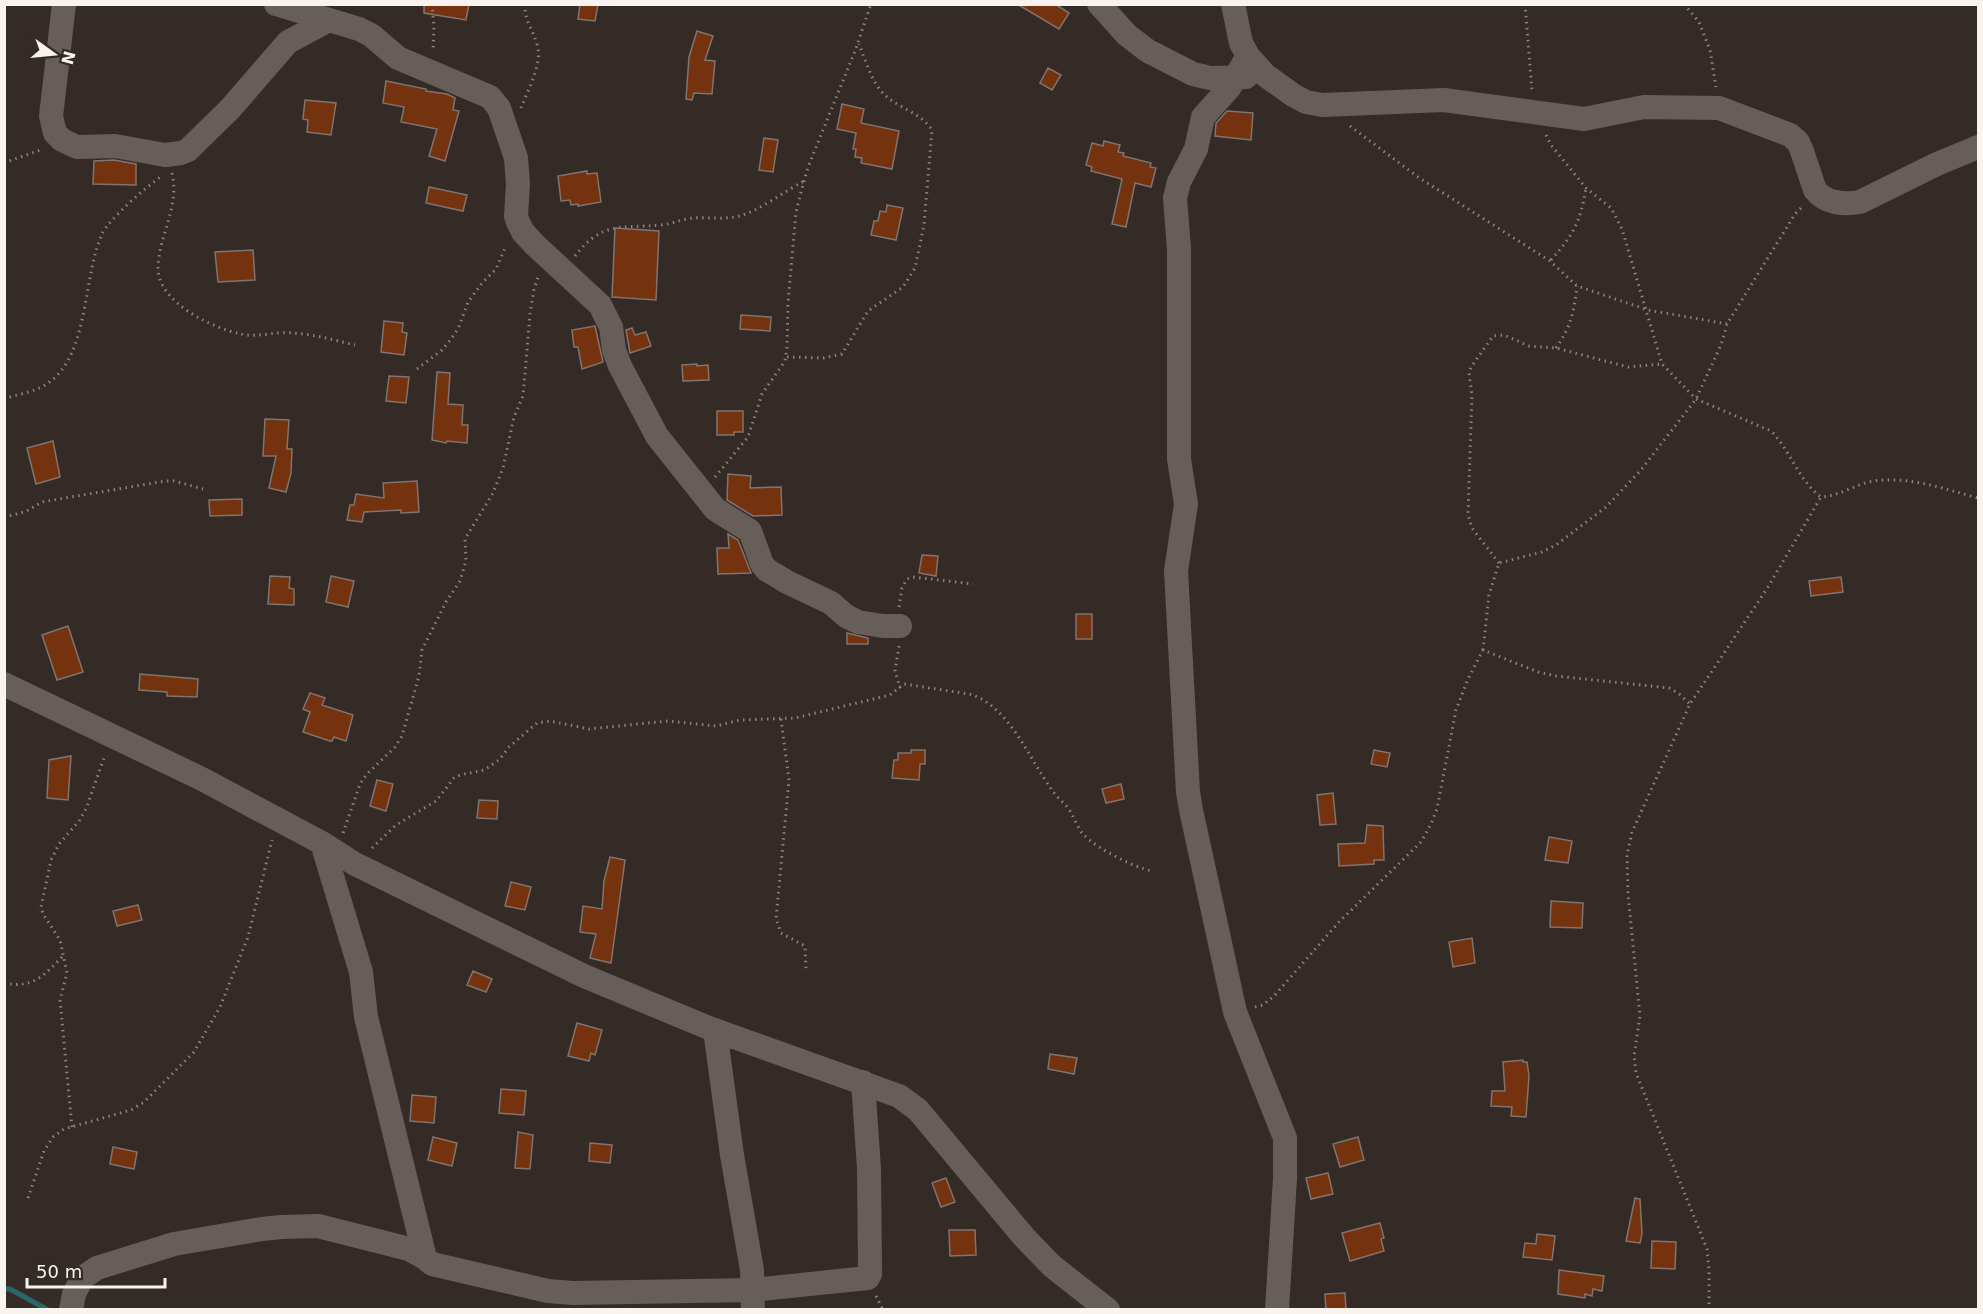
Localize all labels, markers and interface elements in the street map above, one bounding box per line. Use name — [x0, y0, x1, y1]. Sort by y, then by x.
north arrow — [24, 24, 84, 84]
text: N — [57, 49, 79, 67]
scale bar — [27, 1251, 165, 1289]
text: 50 m — [36, 1261, 82, 1282]

